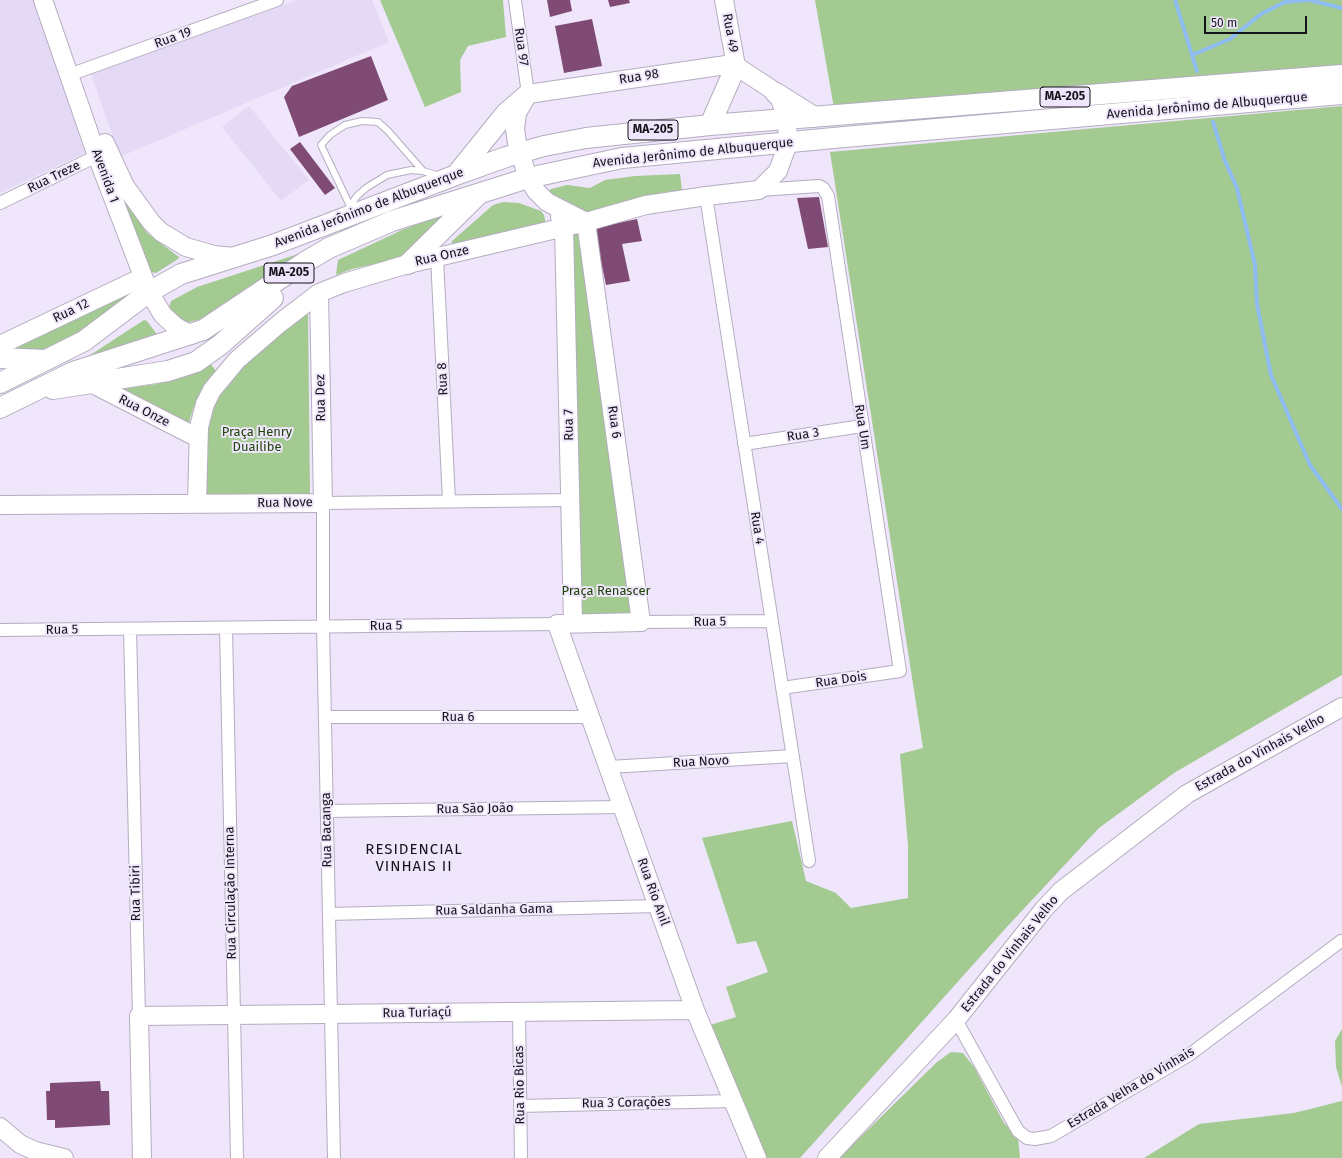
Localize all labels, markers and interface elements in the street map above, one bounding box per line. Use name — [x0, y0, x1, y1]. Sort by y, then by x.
scale bar — [1206, 8, 1309, 34]
street label: Rua 49 — [719, 12, 741, 54]
text: 50 m — [1211, 16, 1237, 30]
street label: Rua 19 — [152, 24, 194, 52]
street label: Rua 97 — [511, 27, 531, 67]
street label: Rua 98 — [618, 66, 660, 88]
road number: MA-205 — [1040, 87, 1090, 107]
street label: Avenida Jerônimo de Albuquerque — [1106, 89, 1308, 123]
road number: MA-205 — [628, 120, 678, 140]
street label: Avenida Jerônimo de Albuquerque — [592, 135, 794, 171]
street label: Avenida 1 — [88, 147, 122, 205]
street label: Rua Treze — [25, 158, 83, 196]
street label: Avenida Jerônimo de Albuquerque — [272, 165, 466, 251]
street label: Rua Onze — [413, 242, 471, 270]
road number: MA-205 — [264, 263, 314, 283]
street label: Rua 12 — [50, 296, 92, 326]
street label: Rua 8 — [434, 362, 452, 396]
street label: Rua Dez — [313, 374, 329, 422]
street label: Rua Onze — [116, 392, 172, 430]
street label: Rua Um — [851, 403, 873, 451]
street label: Rua 6 — [604, 405, 624, 439]
street label: Rua 7 — [561, 409, 577, 441]
park label: Praça Henry Duailibe — [222, 424, 292, 455]
street label: Rua 3 — [786, 425, 820, 445]
street label: Rua Nove — [257, 495, 313, 511]
street label: Rua 4 — [747, 511, 767, 545]
park label: Praça Renascer — [562, 583, 650, 599]
street label: Rua 5 — [694, 614, 726, 630]
street label: Rua 5 — [370, 618, 402, 634]
street label: Rua 5 — [46, 622, 78, 638]
street label: Rua Dois — [814, 669, 868, 691]
street label: Rua 6 — [442, 709, 474, 725]
street label: Estrada do Vinhais Velho — [1192, 711, 1328, 795]
street label: Rua Novo — [672, 753, 730, 771]
street label: Rua Bacanga — [319, 792, 335, 868]
street label: Rua São João — [436, 801, 514, 817]
street label: Rua Circulação Interna — [222, 826, 240, 960]
district label: RESIDENCIAL VINHAIS II — [365, 841, 463, 876]
street label: Rua Rio Anil — [634, 856, 672, 928]
street label: Rua Tibiri — [128, 865, 144, 921]
street label: Estrada do Vinhais Velho — [958, 892, 1062, 1016]
street label: Rua Saldanha Gama — [435, 901, 553, 919]
street label: Rua Turiaçú — [382, 1005, 452, 1021]
street label: Estrada Velha do Vinhais — [1065, 1044, 1197, 1132]
street label: Rua Rio Bicas — [512, 1045, 528, 1125]
street label: Rua 3 Corações — [581, 1094, 671, 1112]

